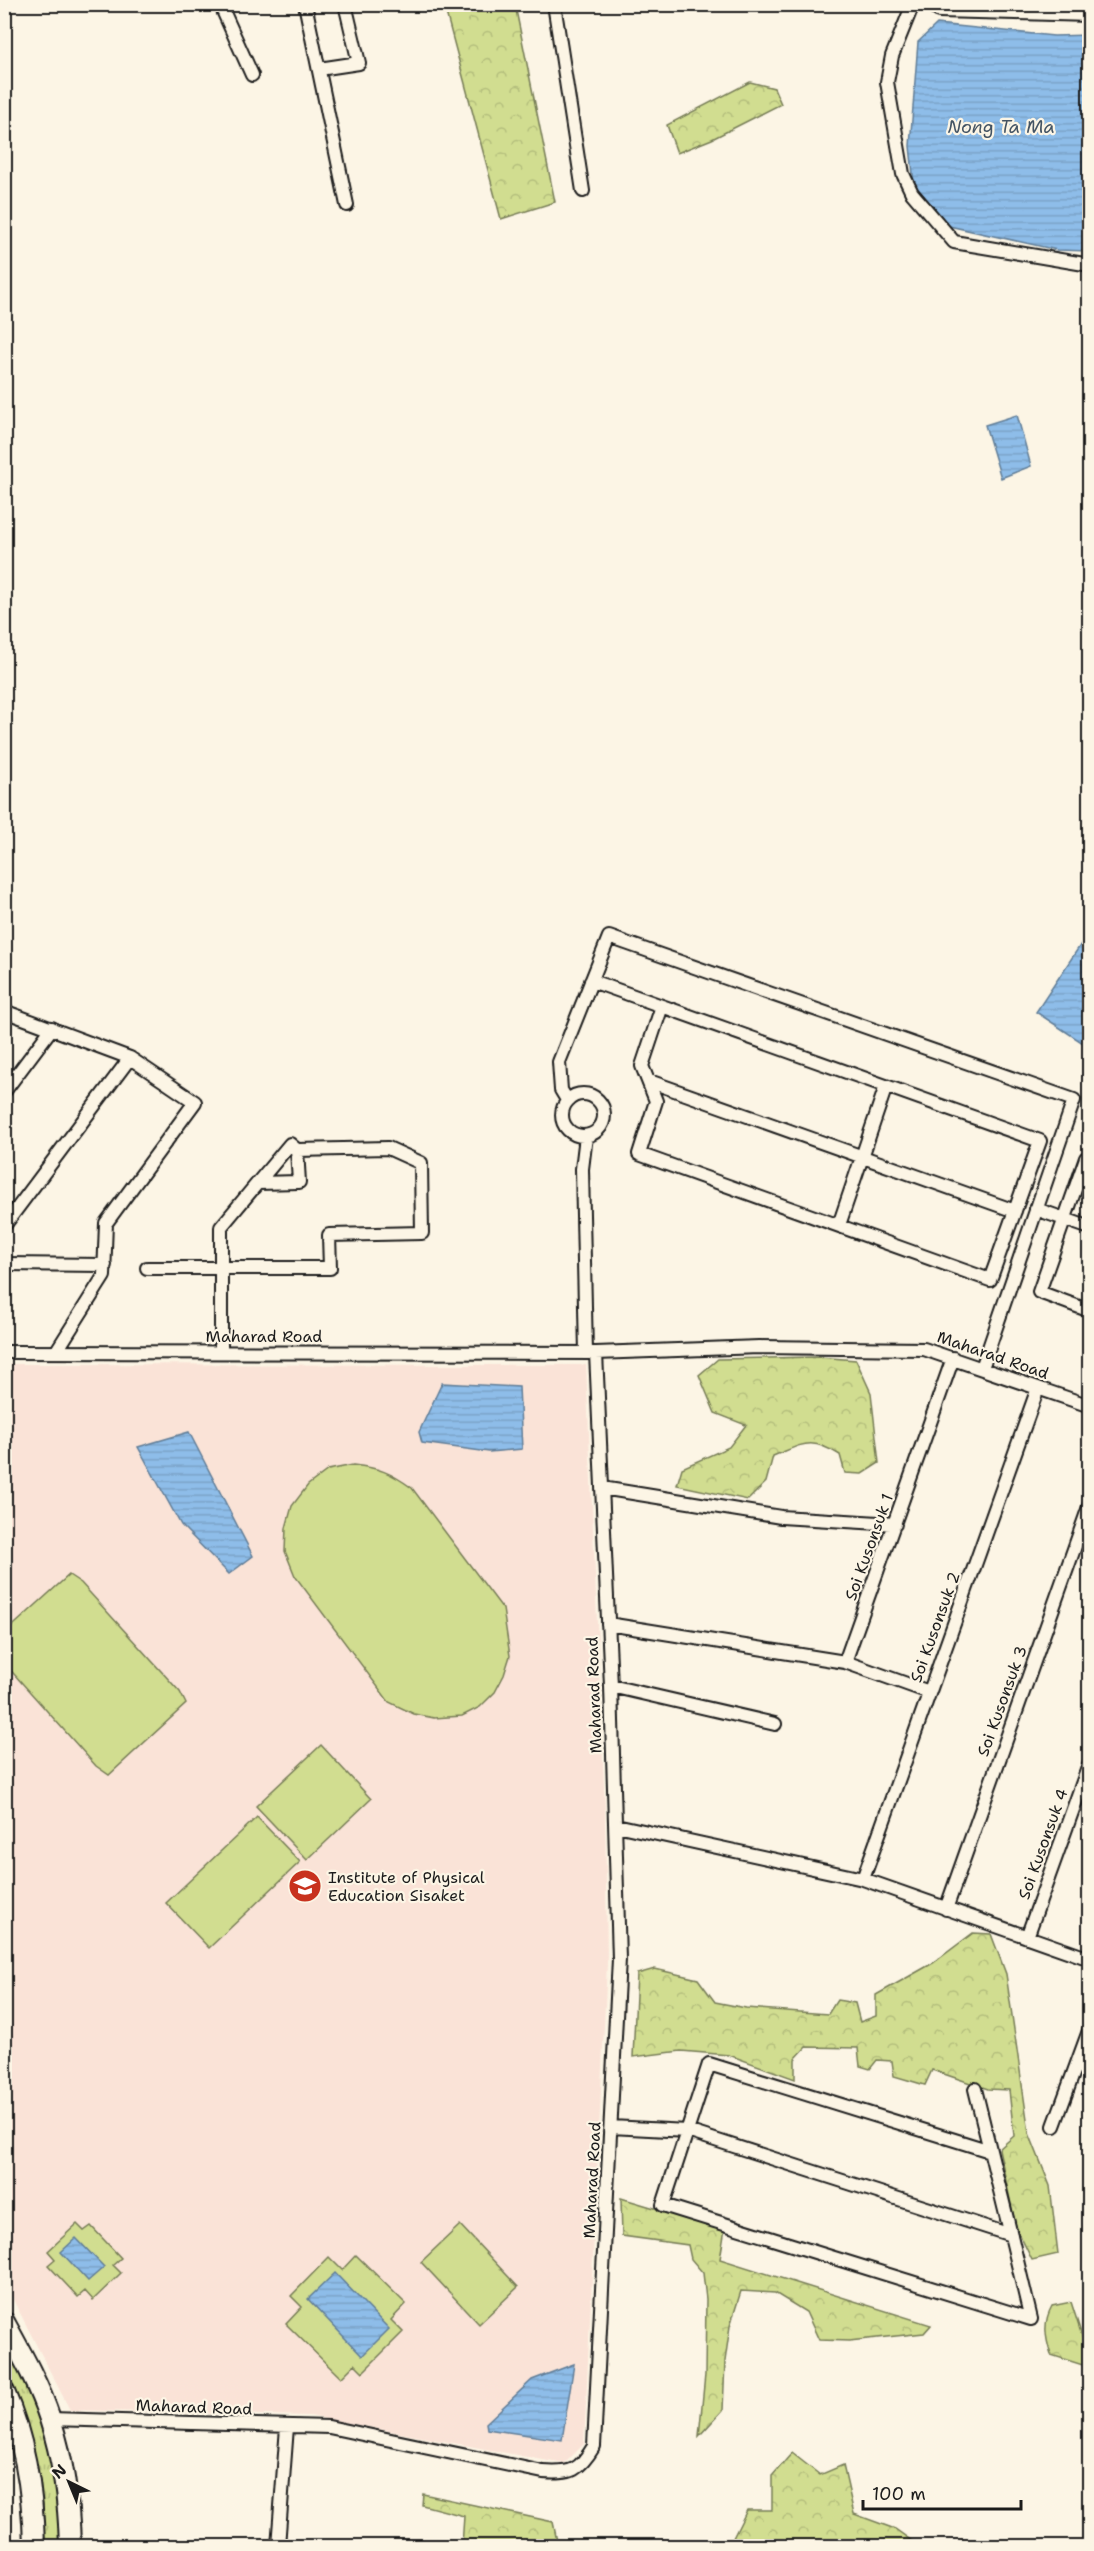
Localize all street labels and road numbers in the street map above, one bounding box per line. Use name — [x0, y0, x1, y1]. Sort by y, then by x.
street label: Maharad Road — [206, 1326, 322, 1347]
street label: Maharad Road — [934, 1326, 1052, 1384]
street label: Soi Kusonsuk 1 — [840, 1491, 898, 1603]
street label: Soi Kusonsuk 2 — [905, 1569, 965, 1685]
street label: Maharad Road — [581, 1636, 607, 1754]
street label: Soi Kusonsuk 3 — [972, 1643, 1032, 1759]
street label: Soi Kusonsuk 4 — [1013, 1786, 1073, 1902]
street label: Maharad Road — [578, 2121, 606, 2239]
street label: Maharad Road — [135, 2394, 253, 2420]

